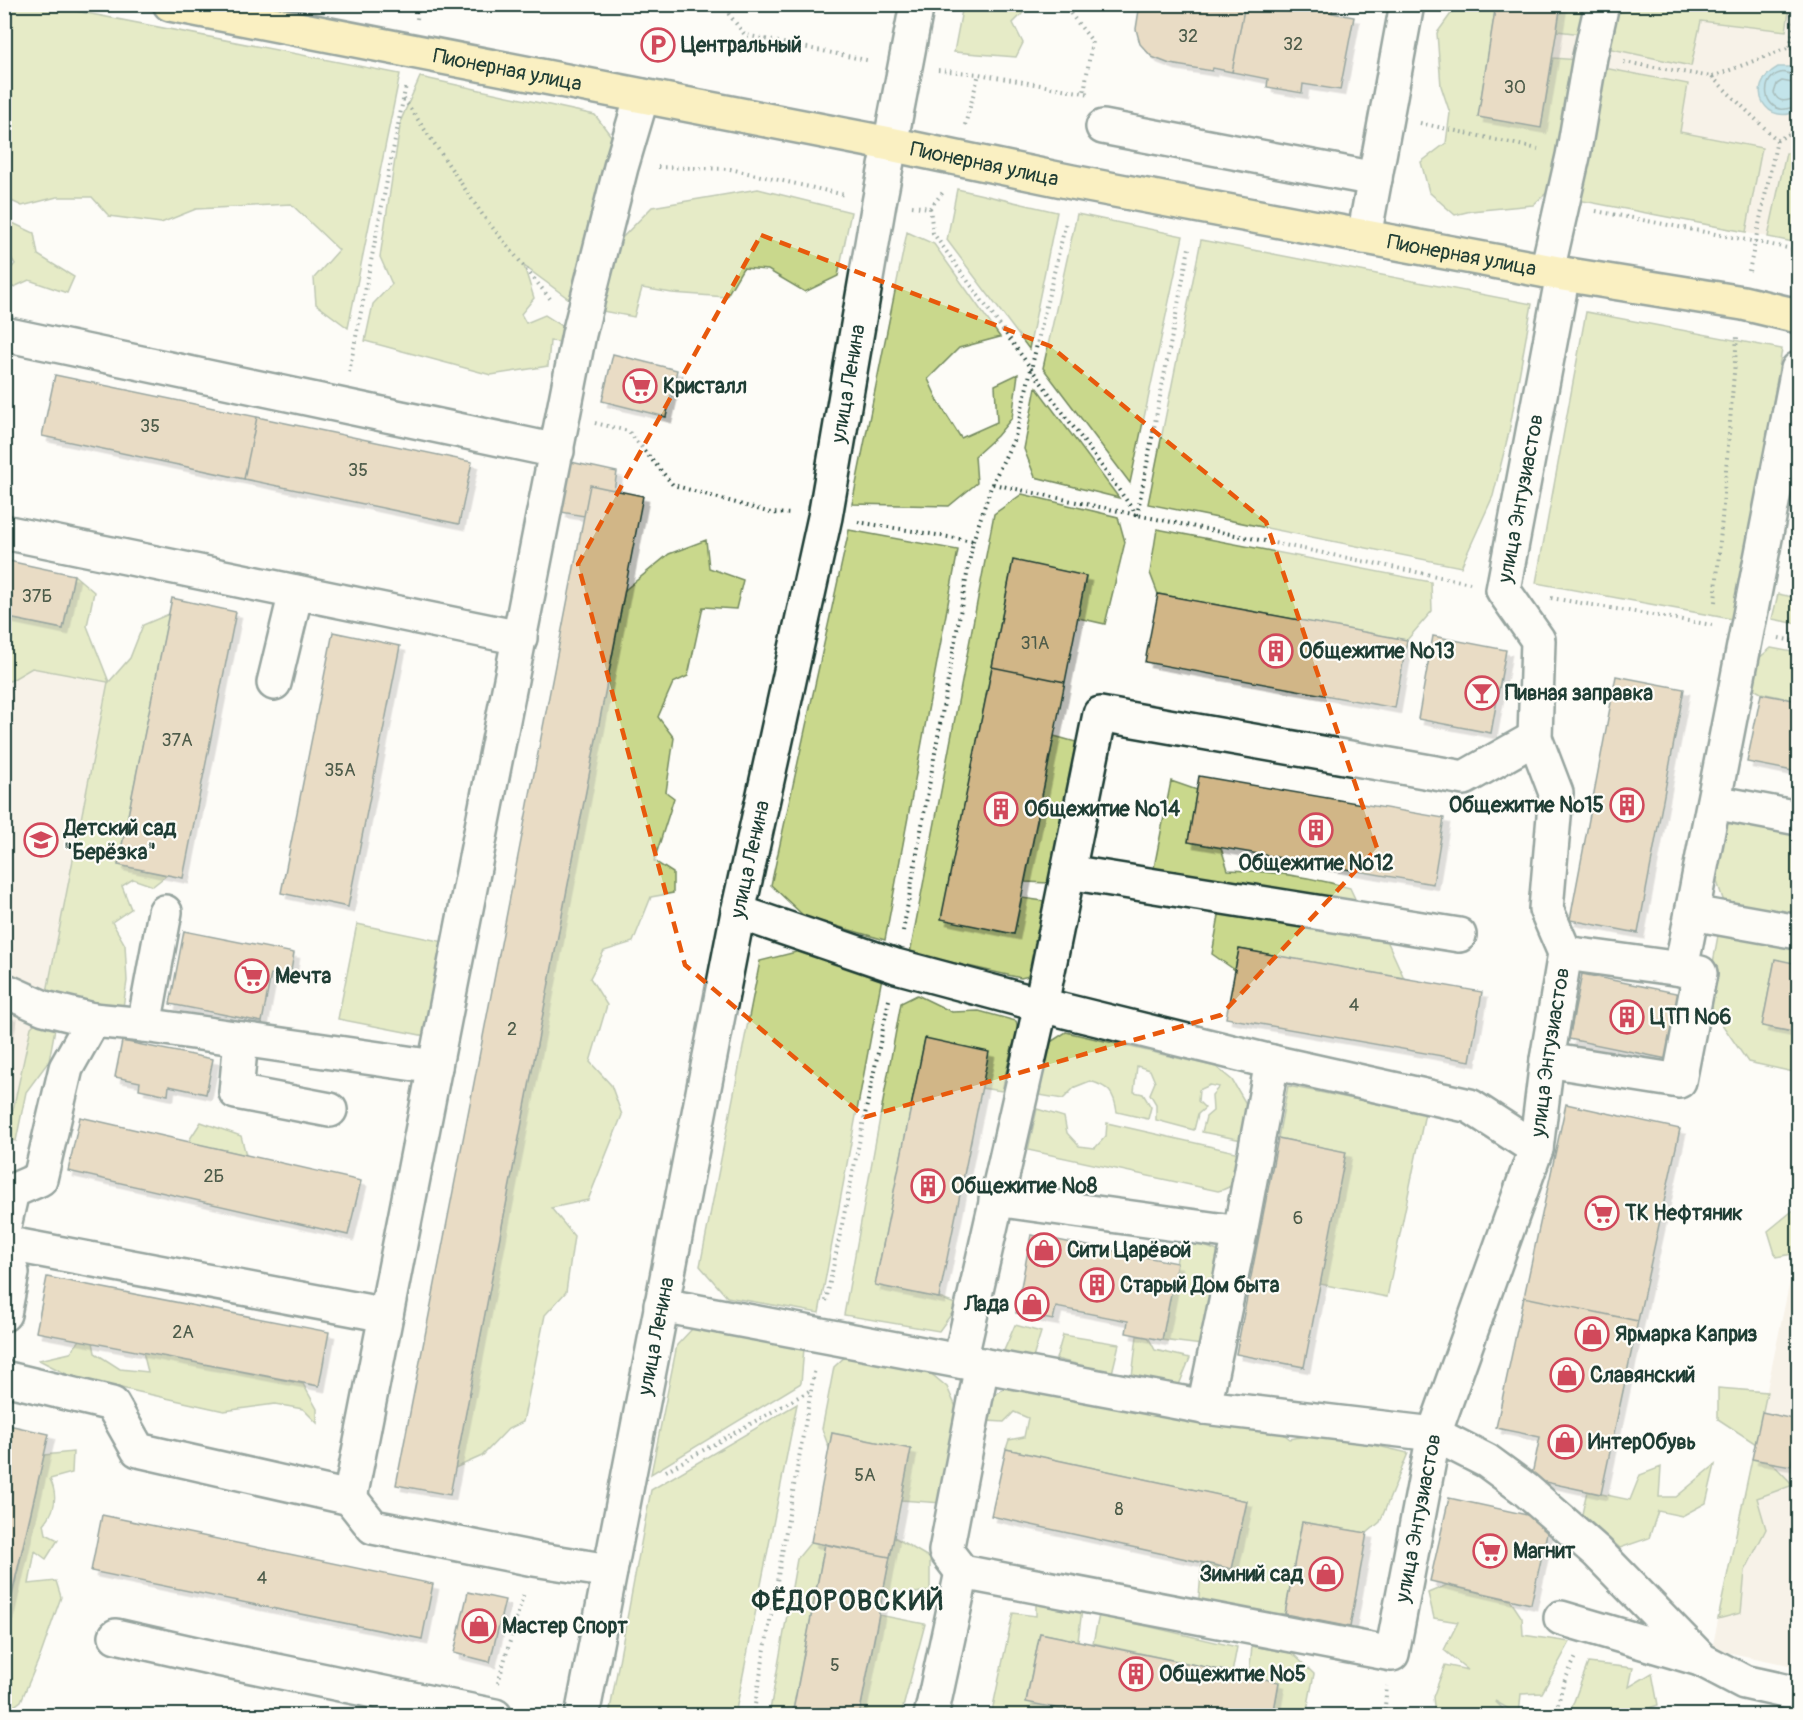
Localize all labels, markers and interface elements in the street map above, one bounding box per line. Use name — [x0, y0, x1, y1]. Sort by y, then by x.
house number: 32 — [1178, 25, 1198, 48]
parking icon: Центральный — [640, 27, 676, 63]
place label: Центральный — [681, 32, 802, 59]
house number: 32 — [1283, 33, 1303, 56]
street label: Пионерная улица — [431, 42, 584, 97]
house number: 30 — [1504, 76, 1526, 99]
street label: Пионерная улица — [908, 135, 1061, 192]
street label: Пионерная улица — [1385, 228, 1539, 282]
street label: улица Ленина — [824, 322, 871, 446]
supermarket icon: Кристалл — [622, 368, 658, 404]
place label: Кристалл — [663, 373, 747, 400]
street label: улица Энтузиастов — [1491, 412, 1550, 586]
house number: 35 — [140, 415, 160, 438]
house number: 35 — [348, 459, 368, 482]
house number: 37Б — [22, 585, 52, 608]
house number: 31А — [1021, 632, 1050, 655]
building icon: Общежитие №13 — [1258, 633, 1294, 669]
place label: Общежитие №13 — [1299, 638, 1455, 665]
bar icon: Пивная заправка — [1464, 675, 1500, 711]
place label: Пивная заправка — [1505, 680, 1653, 707]
house number: 37А — [161, 729, 193, 752]
house number: 35А — [324, 759, 356, 782]
building icon: Общежитие №15 — [1609, 787, 1645, 823]
building icon: Общежитие №14 — [983, 791, 1019, 827]
place label: Общежитие №15 — [1449, 792, 1604, 819]
place label: Общежитие №14 — [1024, 796, 1181, 823]
street label: улица Ленина — [723, 798, 776, 921]
building icon: Общежитие №12 — [1298, 812, 1334, 848]
place label: Детский сад "Берёзка" — [62, 815, 176, 866]
school or university icon: Детский сад "Берёзка" — [23, 822, 59, 858]
place label: Общежитие №12 — [1238, 850, 1394, 877]
supermarket icon: Мечта — [234, 958, 270, 994]
place label: Мечта — [275, 963, 332, 990]
street label: улица Энтузиастов — [1524, 965, 1576, 1140]
house number: 4 — [1349, 994, 1360, 1017]
building icon: ЦТП №6 — [1609, 999, 1645, 1035]
place label: ЦТП №6 — [1650, 1004, 1731, 1031]
house number: 2 — [507, 1018, 517, 1041]
house number: 2Б — [204, 1165, 224, 1188]
building icon: Общежитие №8 — [910, 1168, 946, 1204]
place label: Общежитие №8 — [951, 1173, 1098, 1200]
supermarket icon: ТК Нефтяник — [1584, 1195, 1620, 1231]
place label: ТК Нефтяник — [1624, 1200, 1743, 1227]
house number: 6 — [1293, 1207, 1303, 1230]
shop icon: Сити Царёвой — [1026, 1232, 1062, 1268]
place label: Сити Царёвой — [1067, 1237, 1191, 1264]
building icon: Старый Дом быта — [1079, 1267, 1115, 1303]
place label: Старый Дом быта — [1120, 1272, 1280, 1299]
street label: улица Ленина — [631, 1275, 680, 1399]
shop icon: Лада — [1014, 1286, 1050, 1322]
place label: Лада — [963, 1291, 1009, 1318]
shop icon: Ярмарка Каприз — [1574, 1316, 1610, 1352]
house number: 2А — [172, 1321, 194, 1344]
place label: Ярмарка Каприз — [1615, 1321, 1758, 1348]
shop icon: Славянский — [1549, 1357, 1585, 1393]
place label: Славянский — [1590, 1362, 1695, 1389]
shop icon: ИнтерОбувь — [1547, 1424, 1583, 1460]
place label: ИнтерОбувь — [1588, 1429, 1696, 1456]
street label: улица Энтузиастов — [1388, 1431, 1447, 1606]
house number: 5А — [854, 1464, 876, 1487]
house number: 8 — [1114, 1498, 1124, 1521]
supermarket icon: Магнит — [1472, 1533, 1508, 1569]
place label: Магнит — [1513, 1538, 1576, 1565]
shop icon: Зимний сад — [1308, 1556, 1344, 1592]
place label: Зимний сад — [1200, 1561, 1303, 1588]
house number: 4 — [257, 1567, 268, 1590]
district label: ФЁДОРОВСКИЙ — [751, 1585, 944, 1618]
shop icon: Мастер Спорт — [461, 1608, 497, 1644]
place label: Мастер Спорт — [502, 1613, 628, 1640]
house number: 5 — [830, 1654, 840, 1677]
building icon: Общежитие №5 — [1118, 1656, 1154, 1692]
place label: Общежитие №5 — [1159, 1661, 1306, 1688]

